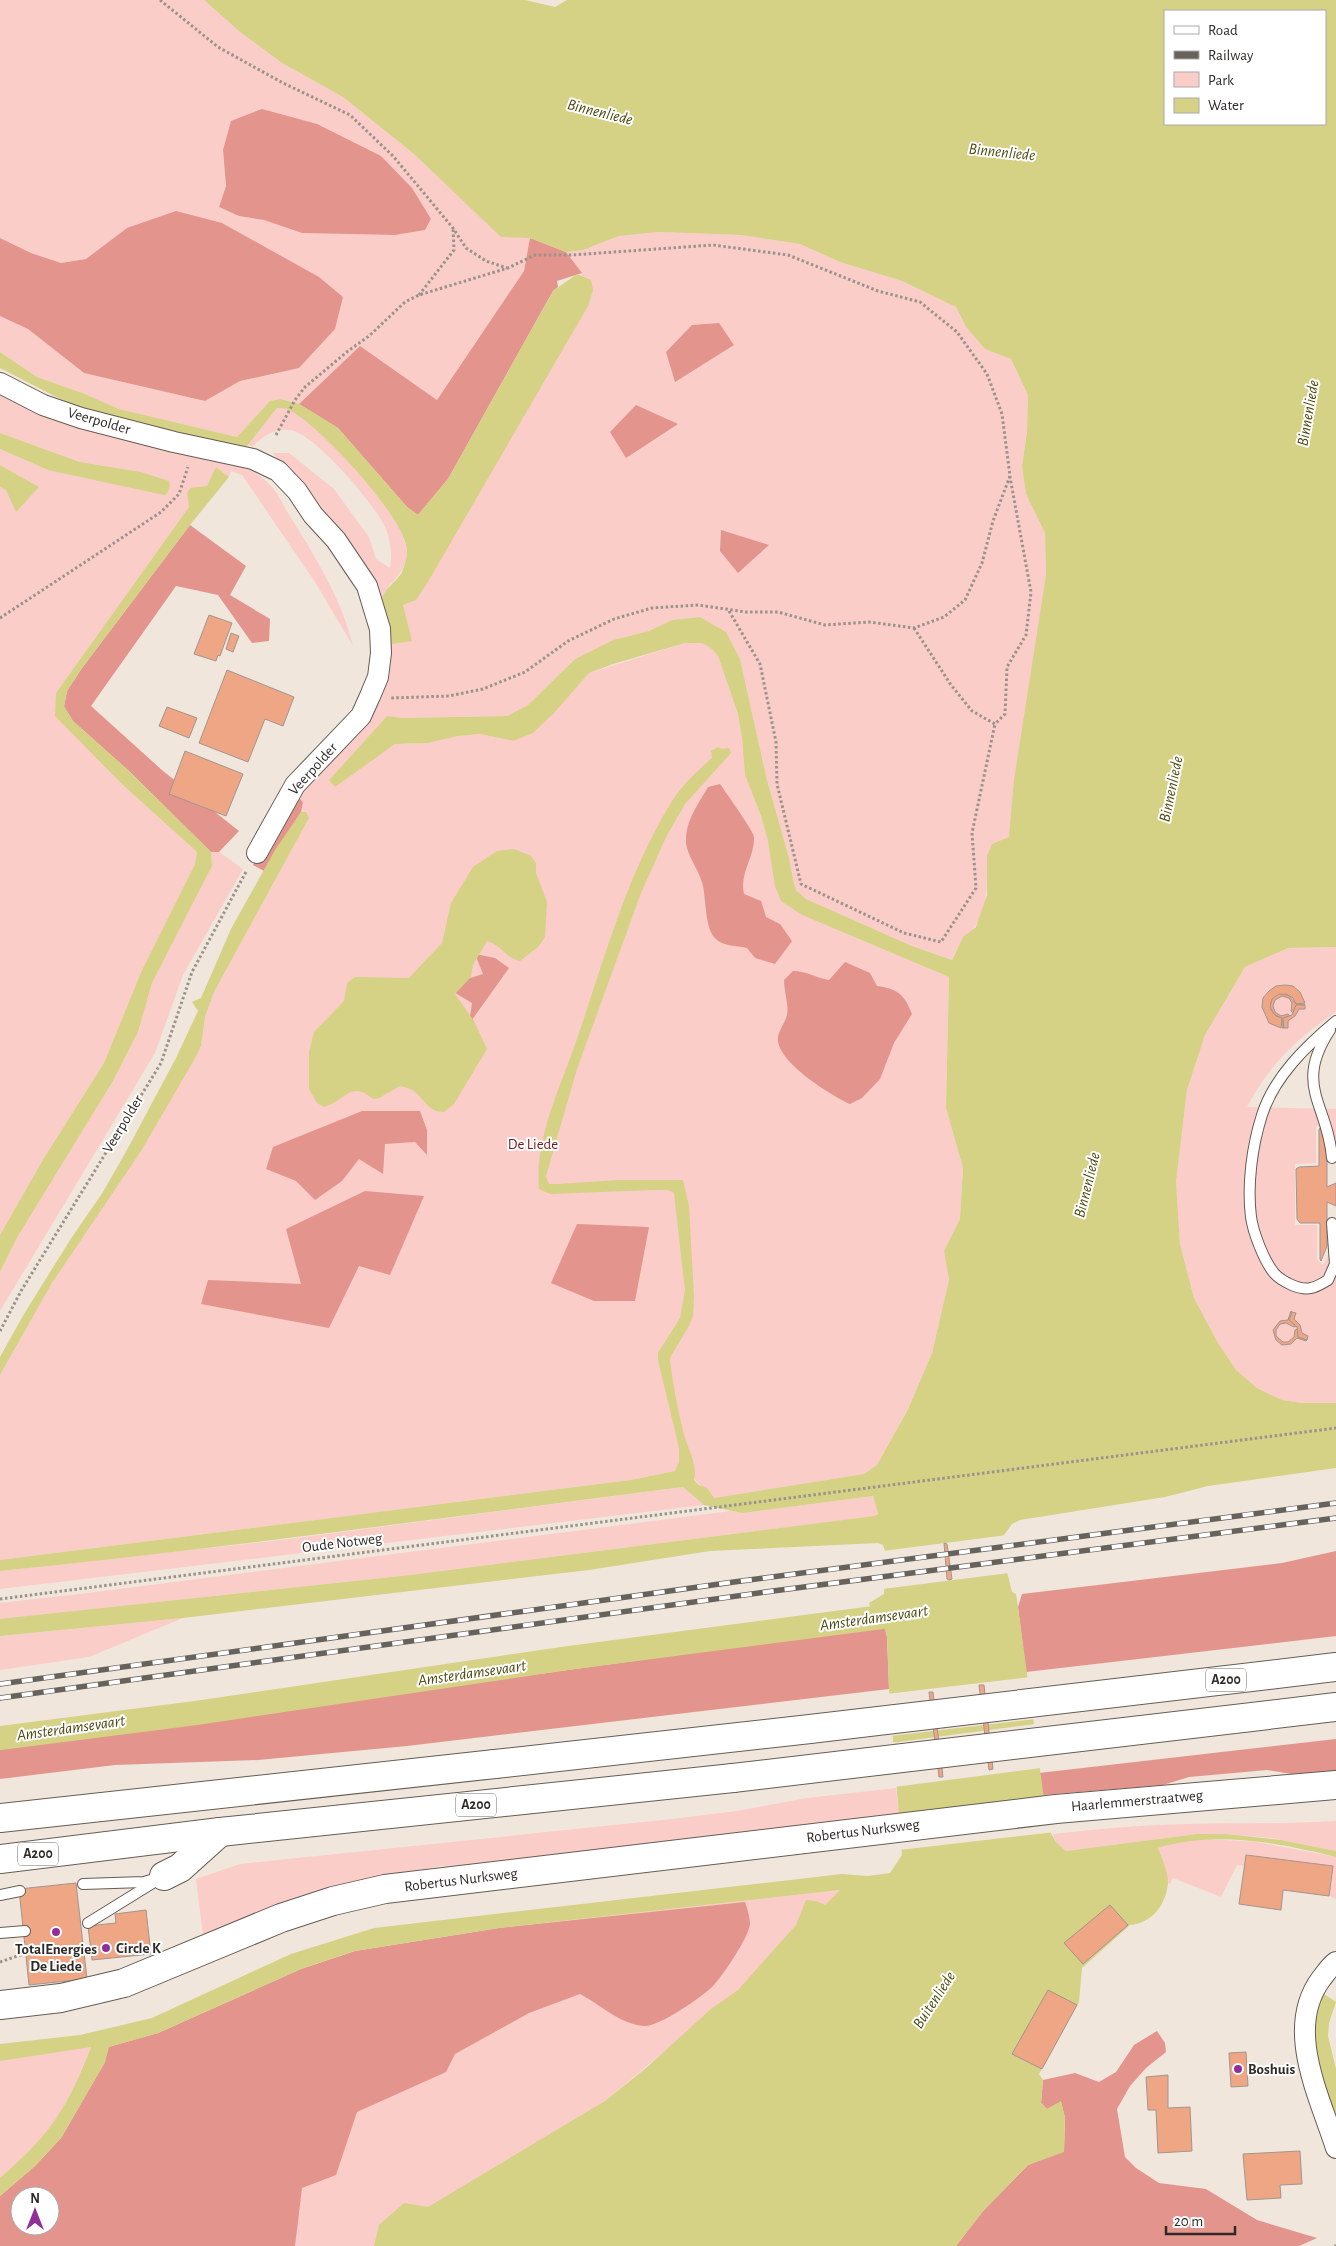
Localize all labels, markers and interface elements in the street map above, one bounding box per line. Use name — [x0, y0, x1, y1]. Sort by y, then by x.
legend — [1164, 10, 1326, 125]
text: Road — [1208, 23, 1238, 38]
text: Railway — [1208, 48, 1254, 63]
text: Park — [1208, 73, 1234, 88]
water label: Binnenliede — [566, 96, 634, 128]
text: Water — [1208, 98, 1244, 113]
water label: Binnenliede — [968, 141, 1036, 163]
water label: Binnenliede — [1294, 379, 1322, 447]
street label: Veerpolder — [66, 405, 132, 437]
street label: Veerpolder — [286, 740, 340, 798]
water label: Binnenliede — [1156, 755, 1186, 823]
street label: Veerpolder — [100, 1092, 146, 1156]
park label: De Liede — [508, 1137, 558, 1152]
water label: Binnenliede — [1071, 1151, 1103, 1219]
street label: Oude Notweg — [301, 1531, 383, 1555]
water label: Amsterdamsevaart — [818, 1602, 930, 1634]
water label: Amsterdamsevaart — [416, 1657, 528, 1689]
road number: A200 — [1206, 1668, 1246, 1692]
water label: Amsterdamsevaart — [15, 1712, 127, 1744]
street label: Haarlemmerstraatweg — [1070, 1788, 1204, 1814]
road number: A200 — [456, 1794, 496, 1816]
street label: Robertus Nurksweg — [806, 1817, 921, 1845]
road number: A200 — [18, 1842, 58, 1866]
street label: Robertus Nurksweg — [404, 1866, 519, 1894]
marker: TotalEnergies De Liede — [50, 1926, 62, 1938]
place label: Circle K — [116, 1941, 161, 1956]
place label: TotalEnergies De Liede — [15, 1942, 97, 1974]
marker: Circle K — [100, 1942, 112, 1954]
water label: Buitenliede — [910, 1969, 958, 2031]
place label: Boshuis — [1248, 2062, 1296, 2077]
marker: Boshuis — [1232, 2063, 1244, 2075]
north arrow — [10, 2186, 60, 2236]
text: N — [30, 2192, 40, 2206]
scale bar — [1166, 2204, 1235, 2236]
text: 20 m — [1174, 2214, 1203, 2229]

